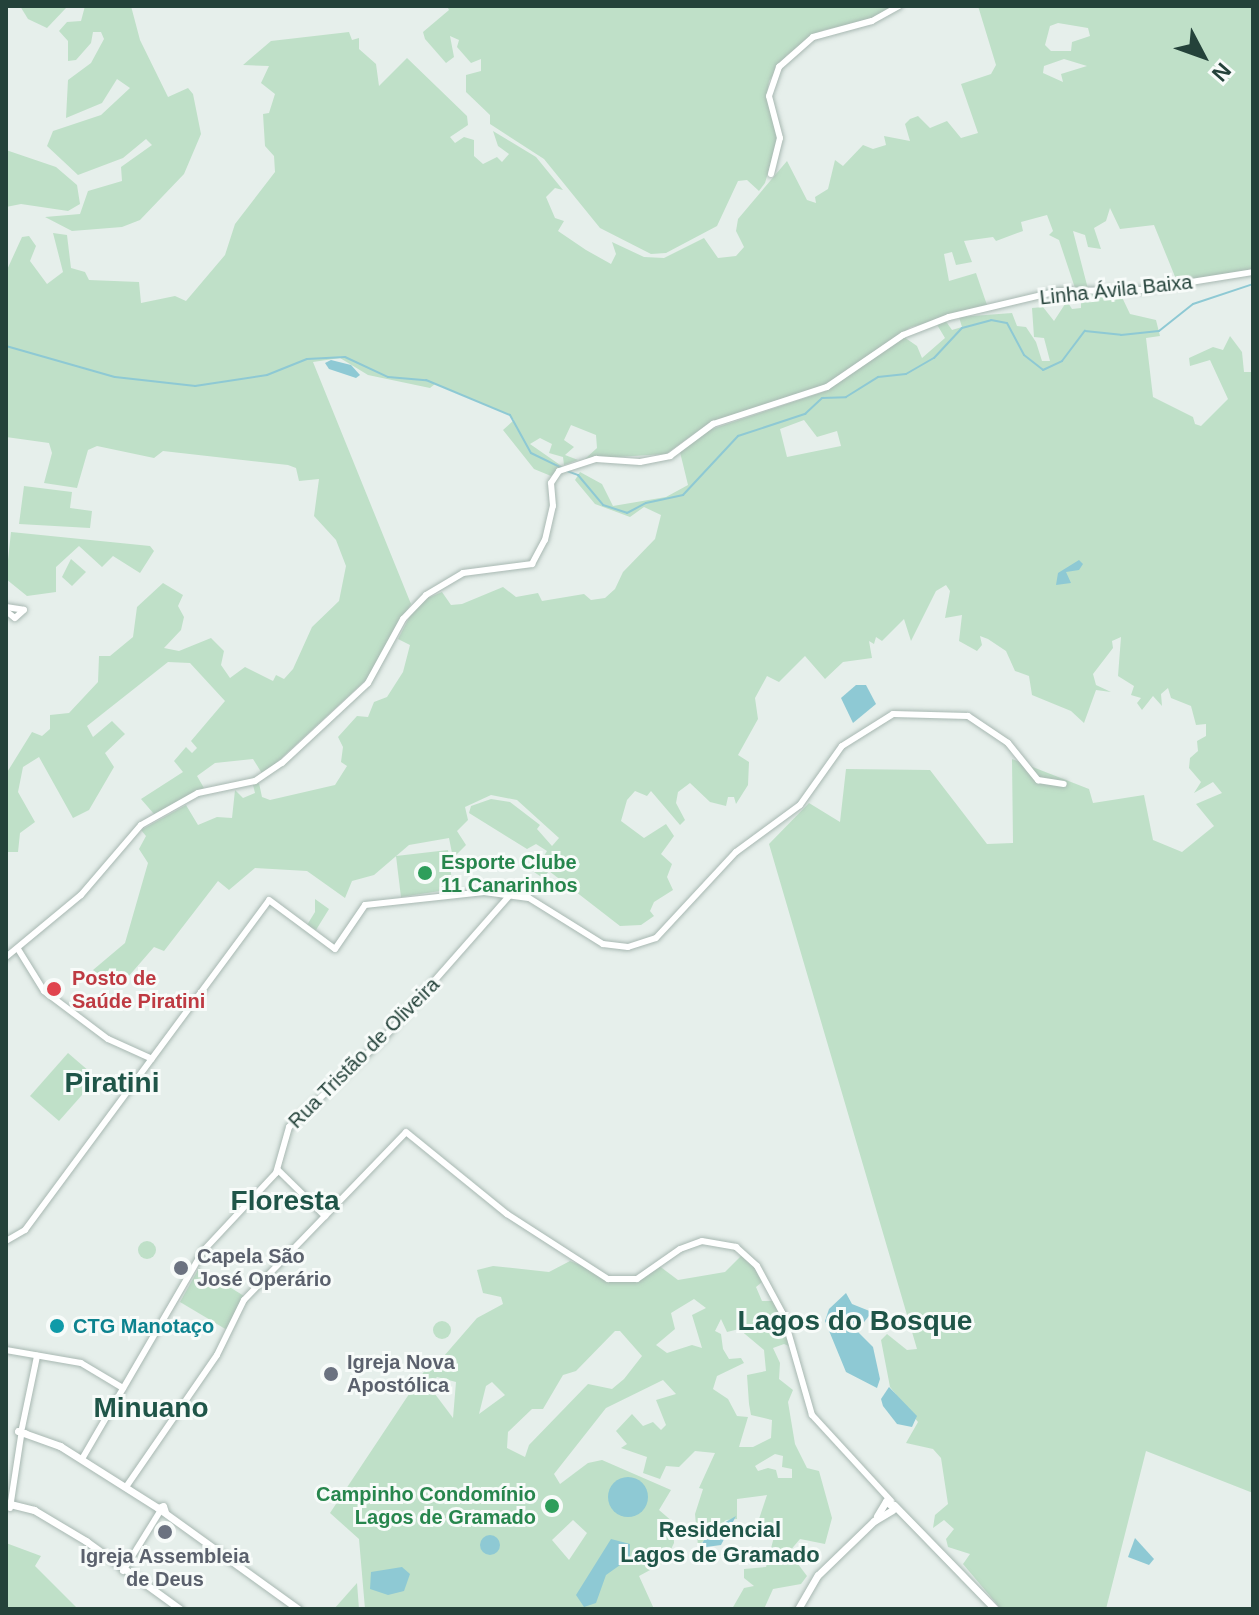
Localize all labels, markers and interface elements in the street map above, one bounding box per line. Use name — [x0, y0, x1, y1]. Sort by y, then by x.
north arrow — [1163, 16, 1243, 96]
text: N — [1207, 58, 1236, 86]
street label: Linha Ávila Baixa — [1038, 270, 1194, 310]
place label: Esporte Clube 11 Canarinhos — [441, 850, 578, 897]
marker: Esporte Clube 11 Canarinhos — [416, 864, 434, 882]
place label: Posto de Saúde Piratini — [72, 966, 205, 1013]
street label: Rua Tristão de Oliveira — [283, 972, 445, 1134]
marker: Posto de Saúde Piratini — [43, 978, 65, 1000]
district label: Piratini — [65, 1066, 159, 1100]
district label: Floresta — [231, 1184, 339, 1218]
place label: Capela São José Operário — [197, 1244, 332, 1291]
marker: Capela São José Operário — [172, 1259, 190, 1277]
district label: Lagos do Bosque — [738, 1304, 972, 1338]
place label: CTG Manotaço — [73, 1314, 214, 1338]
marker: CTG Manotaço — [48, 1317, 66, 1335]
place label: Igreja Nova Apostólica — [347, 1350, 455, 1397]
marker: Igreja Nova Apostólica — [322, 1365, 340, 1383]
district label: Minuano — [93, 1391, 209, 1425]
place label: Campinho Condomínio Lagos de Gramado — [316, 1482, 536, 1529]
marker: Campinho Condomínio Lagos de Gramado — [543, 1497, 561, 1515]
district label: Residencial Lagos de Gramado — [620, 1516, 820, 1568]
marker: Igreja Assembleia de Deus — [156, 1523, 174, 1541]
place label: Igreja Assembleia de Deus — [80, 1544, 250, 1591]

